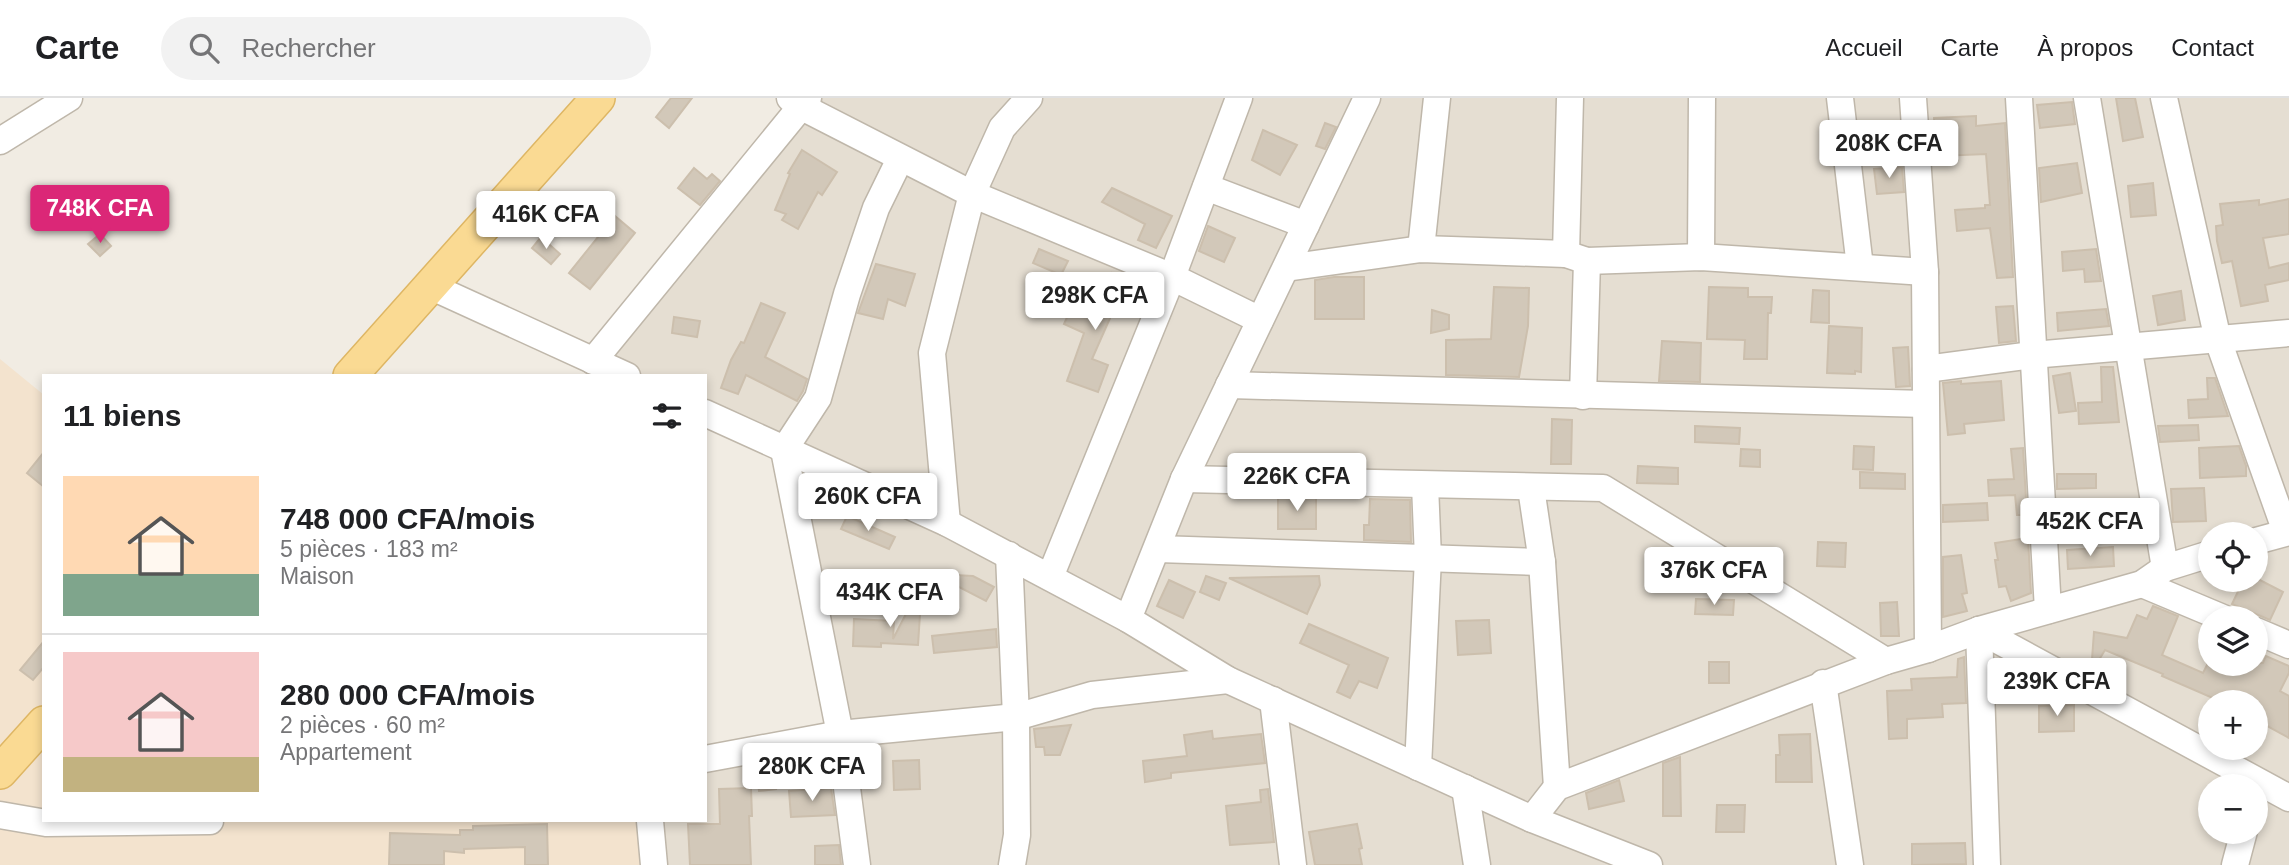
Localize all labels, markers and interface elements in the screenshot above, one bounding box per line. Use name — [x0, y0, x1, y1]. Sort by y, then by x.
search box — [161, 17, 651, 80]
text: Carte — [35, 29, 119, 66]
icon: search — [185, 29, 223, 67]
text: Rechercher — [241, 33, 376, 63]
text: Accueil — [1825, 34, 1903, 61]
text: Carte — [1941, 34, 1999, 61]
text: À propos — [2037, 34, 2133, 61]
text: Contact — [2171, 34, 2254, 61]
pin: 208K CFA — [1817, 120, 1961, 180]
text: 208K CFA — [1835, 130, 1943, 156]
pin: 748K CFA — [28, 186, 172, 245]
pin: 416K CFA — [474, 192, 618, 251]
text: 748K CFA — [46, 195, 154, 221]
text: 416K CFA — [492, 201, 600, 227]
pin: 298K CFA — [1023, 272, 1167, 332]
text: 298K CFA — [1041, 282, 1149, 308]
icon: filters — [648, 397, 686, 435]
text: 11 biens — [63, 399, 181, 432]
pin: 226K CFA — [1225, 454, 1369, 513]
text: 226K CFA — [1243, 463, 1351, 489]
pin: 260K CFA — [796, 474, 940, 533]
text: 260K CFA — [814, 483, 922, 509]
pin: 452K CFA — [2018, 498, 2162, 558]
text: 748 000 CFA/mois — [280, 502, 535, 535]
icon: home — [119, 504, 203, 588]
text: 452K CFA — [2036, 508, 2144, 534]
map controls — [2198, 522, 2268, 844]
button: locate — [2198, 522, 2268, 592]
text: 5 pièces · 183 m² — [280, 536, 458, 562]
pin: 376K CFA — [1642, 547, 1786, 607]
text: 376K CFA — [1660, 557, 1768, 583]
text: Maison — [280, 563, 354, 589]
pin: 434K CFA — [818, 570, 962, 629]
text: 434K CFA — [836, 579, 944, 605]
button: layers — [2198, 606, 2268, 676]
pin: 239K CFA — [1985, 658, 2129, 718]
text: 239K CFA — [2003, 668, 2111, 694]
text: 280 000 CFA/mois — [280, 678, 535, 711]
icon: home — [119, 680, 203, 764]
button: + — [2198, 690, 2268, 760]
text: 2 pièces · 60 m² — [280, 712, 445, 738]
text: Appartement — [280, 739, 412, 765]
pin: 280K CFA — [740, 744, 884, 803]
text: 280K CFA — [758, 753, 866, 779]
button: − — [2198, 774, 2268, 844]

